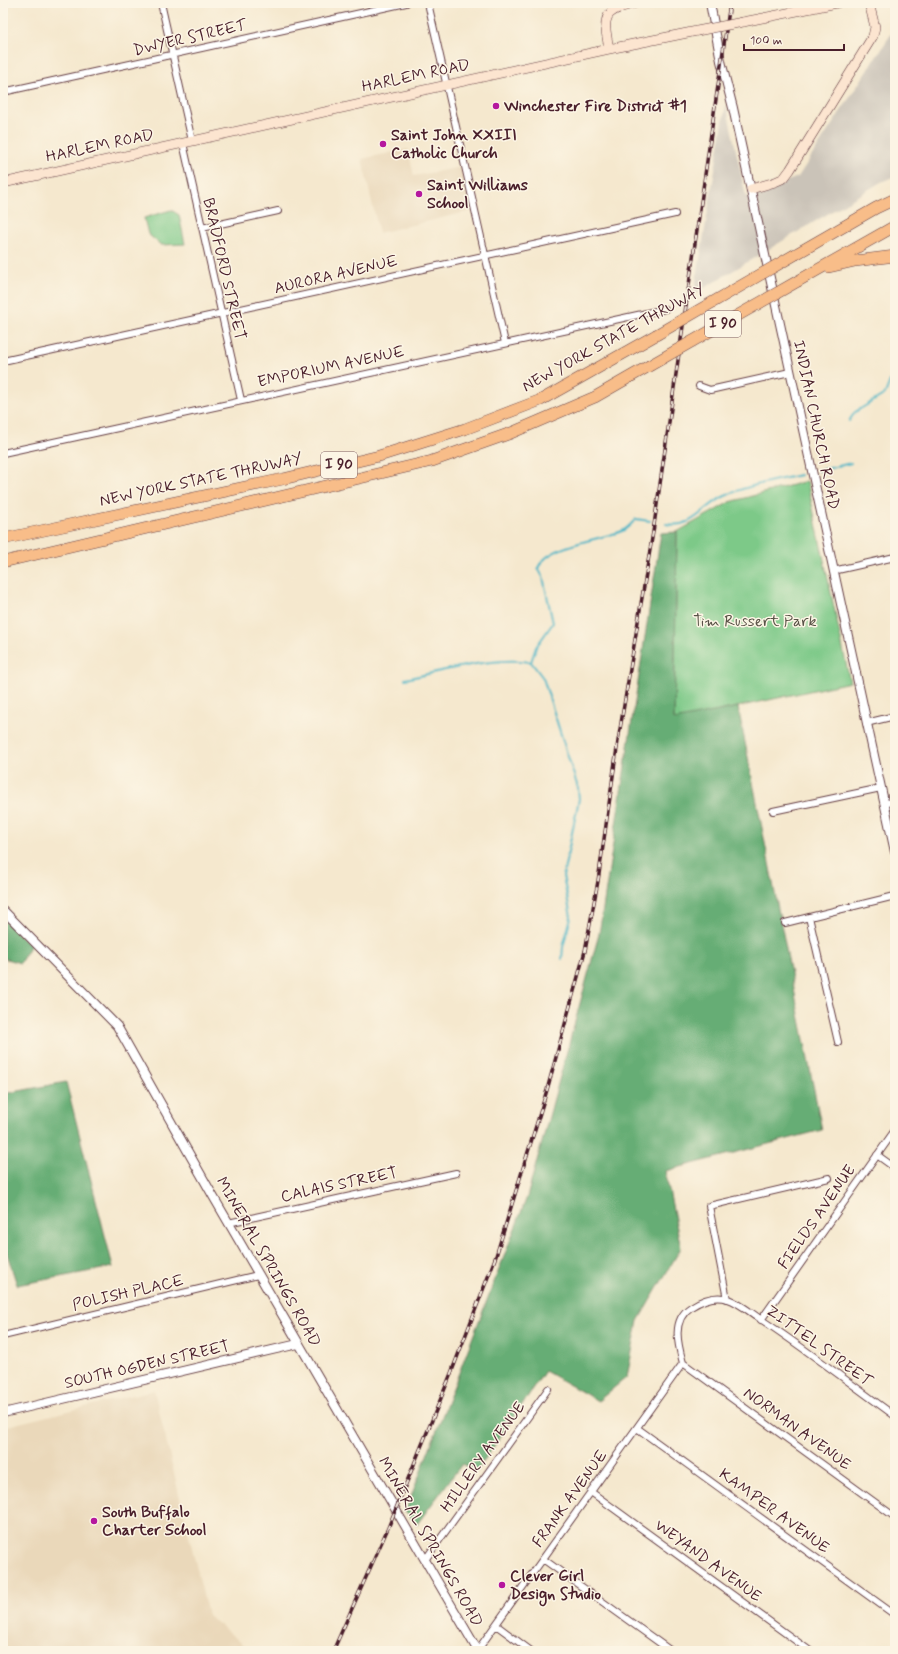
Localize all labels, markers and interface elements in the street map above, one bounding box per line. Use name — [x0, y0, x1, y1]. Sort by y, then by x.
street label: DWYER STREET — [131, 14, 250, 61]
scale bar — [744, 26, 844, 52]
text: 100 m — [750, 33, 782, 49]
street label: HARLEM ROAD — [360, 54, 472, 98]
place label: Winchester Fire District #1 — [503, 96, 687, 117]
marker: Winchester Fire District #1 — [491, 101, 501, 111]
street label: HARLEM ROAD — [44, 124, 156, 168]
place label: Saint John XXIII Catholic Church — [391, 125, 517, 164]
marker: Saint John XXIII Catholic Church — [378, 139, 388, 149]
place label: Saint Williams School — [427, 175, 528, 214]
marker: Saint Williams School — [414, 189, 424, 199]
street label: BRADFORD STREET — [197, 196, 251, 342]
street label: AURORA AVENUE — [272, 251, 400, 299]
street label: NEW YORK STATE THRUWAY — [519, 279, 709, 397]
road number: I 90 — [705, 311, 741, 337]
street label: INDIAN CHURCH ROAD — [788, 338, 844, 512]
street label: EMPORIUM AVENUE — [256, 341, 406, 393]
street label: NEW YORK STATE THRUWAY — [98, 448, 304, 512]
road number: I 90 — [321, 452, 357, 478]
park label: Tim Russert Park — [693, 611, 817, 632]
street label: FIELDS AVENUE — [773, 1161, 861, 1273]
street label: CALAIS STREET — [279, 1162, 399, 1208]
street label: MINERAL SPRINGS ROAD — [211, 1173, 325, 1351]
street label: POLISH PLACE — [70, 1270, 186, 1316]
street label: ZITTEL STREET — [762, 1300, 877, 1392]
street label: SOUTH OGDEN STREET — [62, 1336, 232, 1394]
street label: NORMAN AVENUE — [739, 1383, 855, 1475]
street label: HILLERY AVENUE — [436, 1398, 530, 1516]
street label: FRANK AVENUE — [528, 1446, 612, 1552]
street label: MINERAL SPRINGS ROAD — [373, 1453, 487, 1631]
street label: KAMPER AVENUE — [715, 1464, 833, 1558]
place label: South Buffalo Charter School — [102, 1502, 207, 1541]
street label: WEYAND AVENUE — [650, 1515, 766, 1607]
marker: South Buffalo Charter School — [89, 1516, 99, 1526]
place label: Clever Girl Design Studio — [510, 1566, 601, 1607]
marker: Clever Girl Design Studio — [497, 1580, 507, 1590]

